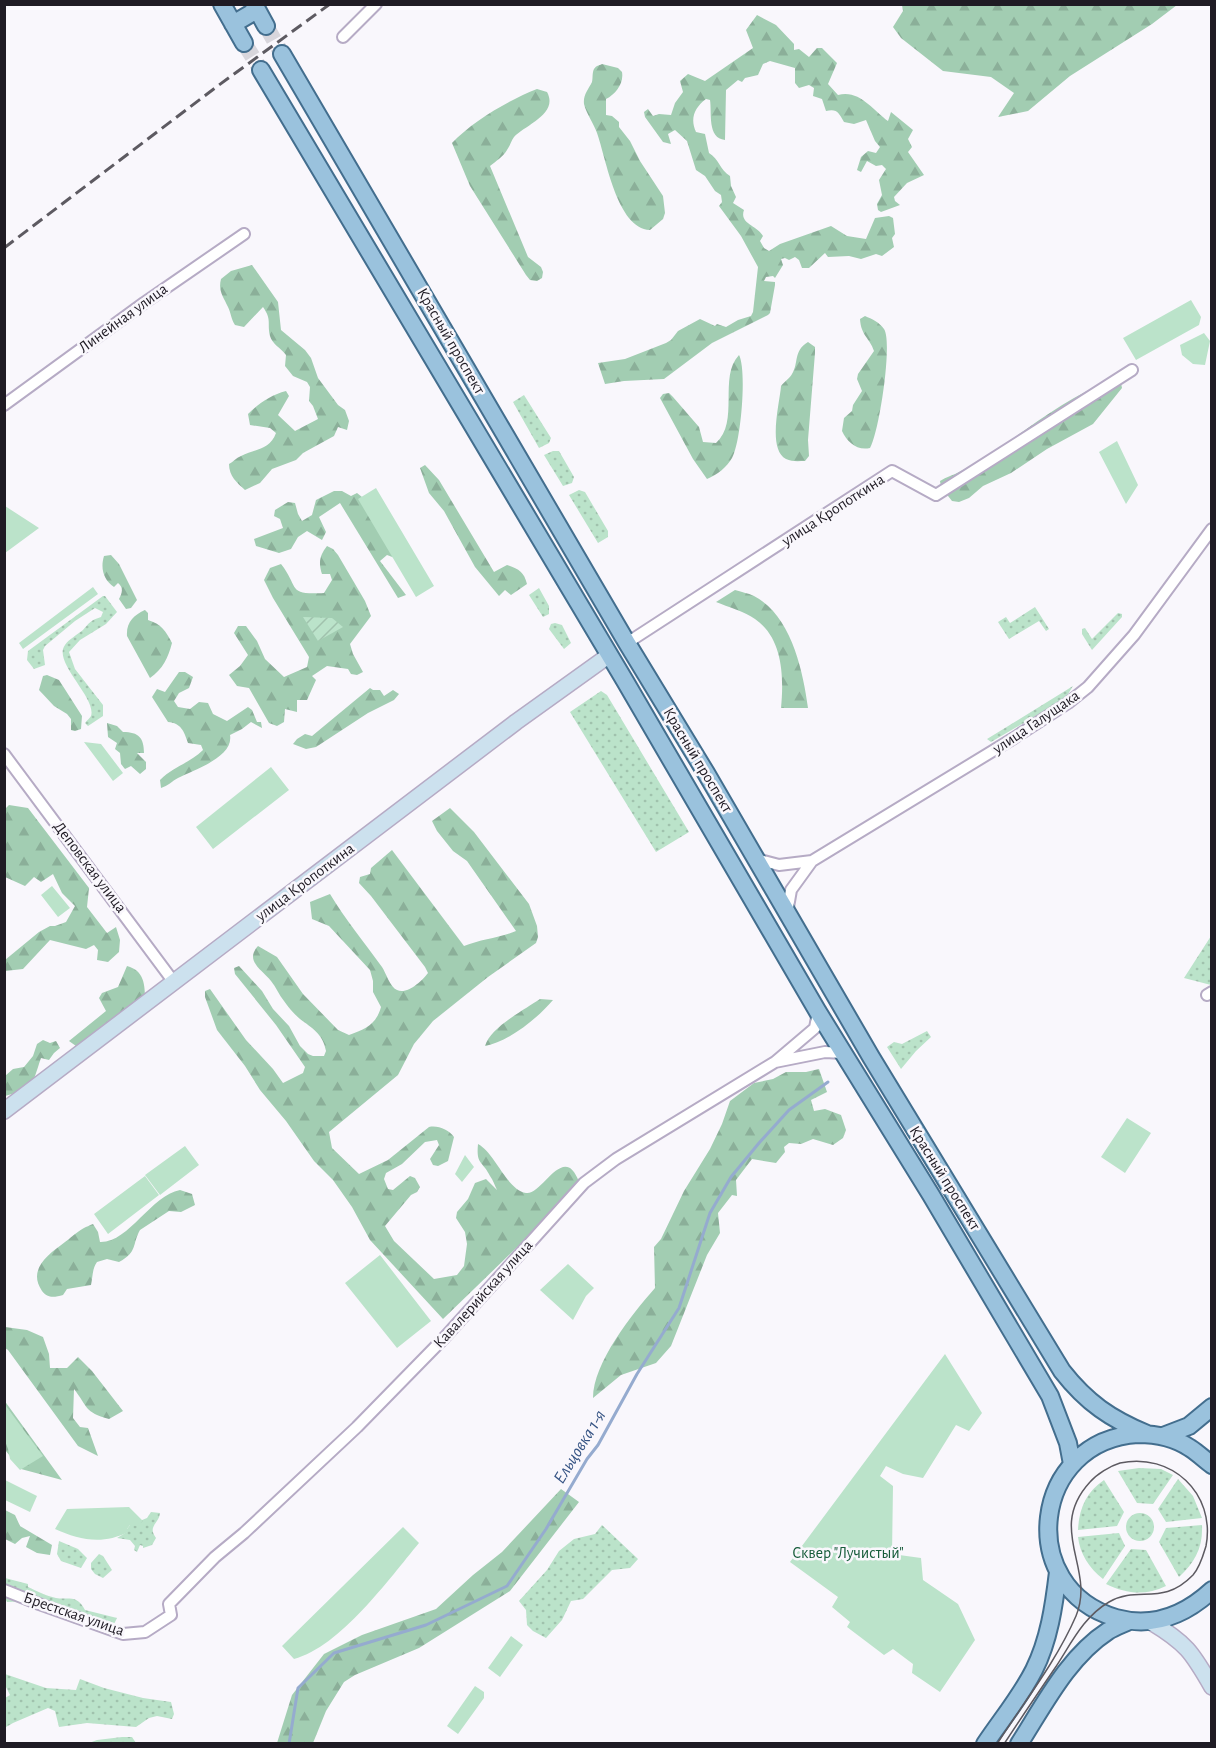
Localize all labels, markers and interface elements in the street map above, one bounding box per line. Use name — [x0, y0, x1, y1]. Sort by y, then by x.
street label: Линейная улица — [76, 280, 171, 356]
street label: Красный проспект — [414, 285, 488, 397]
street label: улица Кропоткина — [778, 471, 888, 550]
street label: улица Галущака — [989, 687, 1083, 758]
street label: Красный проспект — [660, 705, 736, 815]
street label: Деповская улица — [50, 818, 129, 916]
street label: улица Кропоткина — [252, 840, 358, 926]
street label: Красный проспект — [907, 1123, 984, 1233]
street label: Кавалерийская улица — [430, 1237, 536, 1352]
water label: Ельцовка 1-я — [551, 1407, 609, 1487]
park label: Сквер "Лучистый" — [792, 1545, 904, 1562]
street label: Брестская улица — [21, 1589, 126, 1640]

